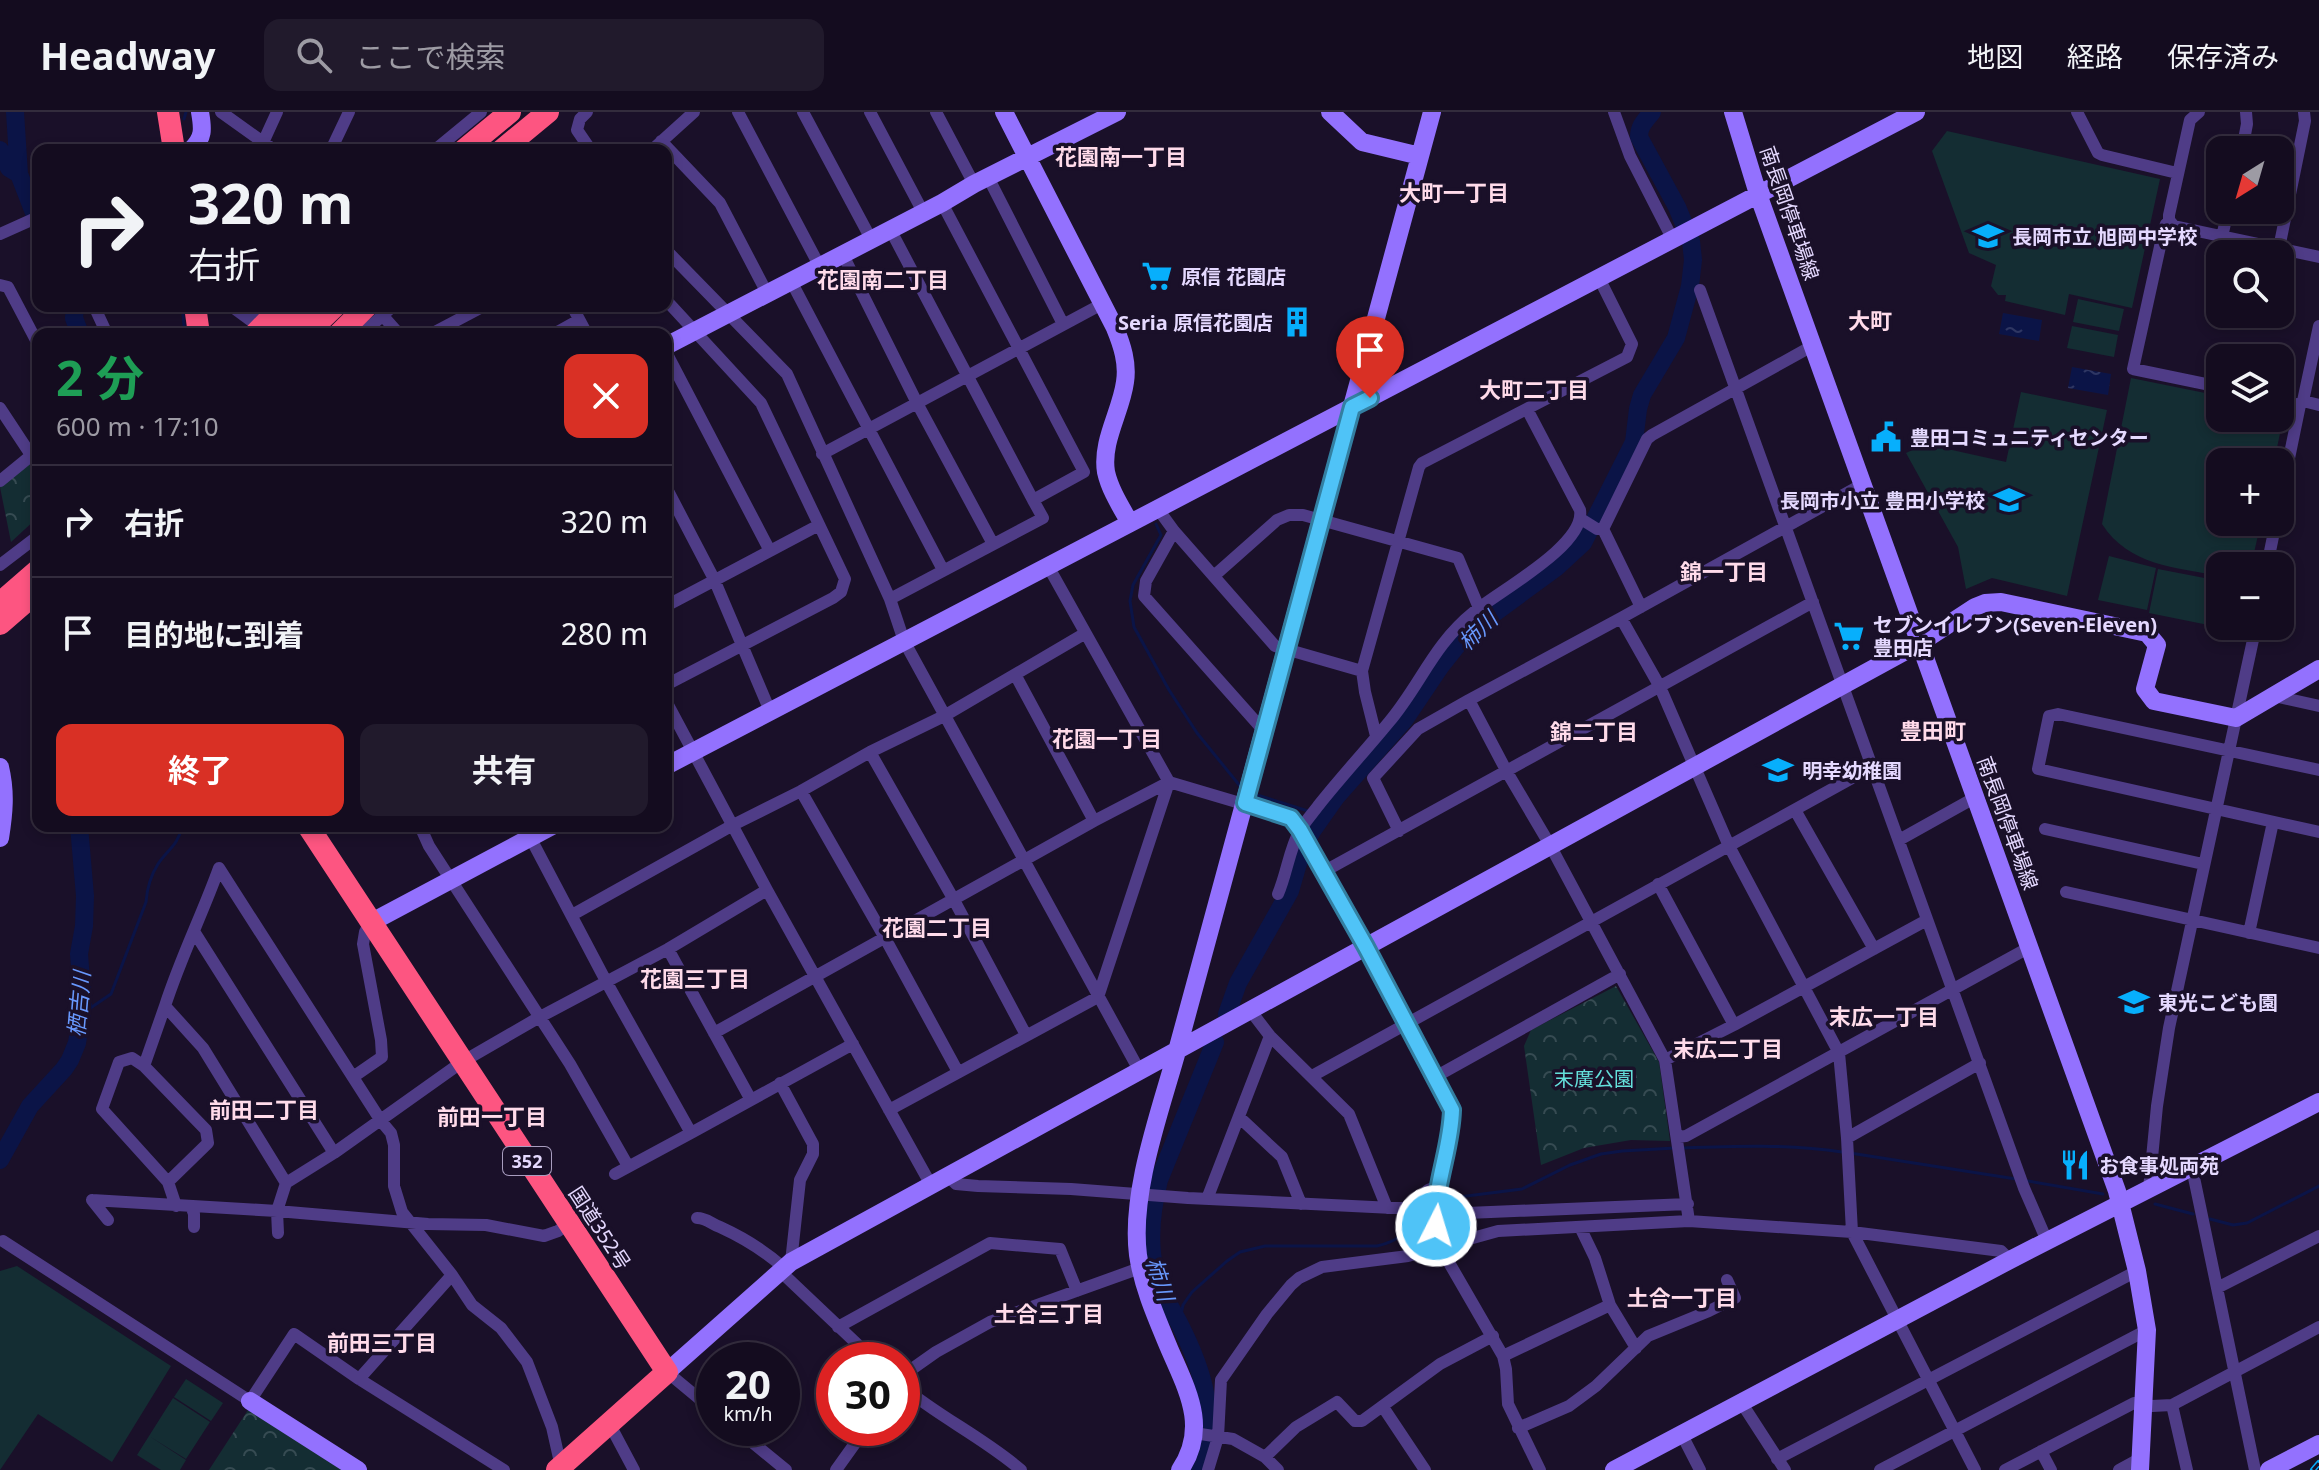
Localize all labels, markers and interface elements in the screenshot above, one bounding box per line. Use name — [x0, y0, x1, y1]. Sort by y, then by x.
search box — [264, 19, 824, 91]
text: Headway — [40, 29, 216, 81]
icon: search — [292, 33, 336, 77]
text: ここで検索 — [356, 36, 506, 77]
text: 地図 — [1967, 37, 2023, 75]
text: 経路 — [2067, 37, 2123, 75]
text: 保存済み — [2167, 37, 2279, 75]
north arrow — [2206, 136, 2294, 224]
map controls — [2206, 136, 2294, 640]
district label: 花園南一丁目 — [1055, 141, 1187, 171]
street label: 南長岡停車場線 — [1754, 142, 1826, 284]
text: 320 m — [188, 164, 353, 240]
icon: right — [56, 176, 160, 280]
district label: 大町一丁目 — [1399, 177, 1509, 207]
school or university icon: 長岡市立 旭岡中学校 — [1971, 219, 2005, 253]
place label: 長岡市立 旭岡中学校 — [2012, 223, 2197, 250]
text: 右折 — [188, 240, 260, 289]
button: search — [2206, 240, 2294, 328]
supermarket icon: 原信 花園店 — [1140, 259, 1174, 293]
place label: 原信 花園店 — [1181, 263, 1286, 290]
district label: 花園南二丁目 — [817, 264, 949, 294]
building icon: Seria 原信花園店 — [1280, 305, 1314, 339]
district label: 大町 — [1848, 305, 1892, 335]
place label: Seria 原信花園店 — [1118, 309, 1273, 336]
pin — [1336, 316, 1404, 398]
icon: arrive — [1348, 328, 1392, 372]
button: layers — [2206, 344, 2294, 432]
text: 2 分 — [56, 345, 144, 410]
button: close — [564, 354, 648, 438]
district label: 大町二丁目 — [1479, 374, 1589, 404]
text: 600 m · 17:10 — [56, 408, 219, 444]
public building icon: 豊田コミュニティセンター — [1869, 420, 1903, 454]
place label: 豊田コミュニティセンター — [1910, 424, 2149, 451]
button: + — [2206, 448, 2294, 536]
school or university icon: 長岡市小立 豊田小学校 — [1992, 483, 2026, 517]
place label: 長岡市小立 豊田小学校 — [1780, 487, 1985, 514]
icon: right — [56, 499, 100, 543]
text: 320 m — [561, 501, 648, 542]
text: 右折 — [124, 502, 184, 543]
button: − — [2206, 552, 2294, 640]
district label: 錦一丁目 — [1680, 556, 1768, 586]
water label: 柿川 — [1451, 603, 1505, 656]
icon: arrive — [56, 611, 100, 655]
place label: セブンイレブン(Seven-Eleven) 豊田店 — [1873, 611, 2157, 661]
text: 280 m — [561, 613, 648, 654]
text: 目的地に到着 — [124, 614, 304, 655]
supermarket icon: セブンイレブン(Seven-Eleven) 豊田店 — [1832, 619, 1866, 653]
district label: 豊田町 — [1900, 715, 1966, 745]
district label: 錦二丁目 — [1550, 716, 1638, 746]
district label: 花園一丁目 — [1052, 723, 1162, 753]
button: 終了 — [56, 724, 344, 816]
button: 共有 — [360, 724, 648, 816]
school or university icon: 明幸幼稚園 — [1761, 753, 1795, 787]
street label: 南長岡停車場線 — [1971, 753, 2045, 893]
place label: 明幸幼稚園 — [1802, 757, 1902, 784]
district label: 花園二丁目 — [882, 912, 992, 942]
district label: 花園三丁目 — [640, 963, 750, 993]
water label: 栖吉川 — [60, 968, 96, 1038]
school or university icon: 東光こども園 — [2117, 985, 2151, 1019]
place label: 東光こども園 — [2158, 989, 2278, 1016]
district label: 末広一丁目 — [1829, 1001, 1939, 1031]
district label: 末広二丁目 — [1673, 1033, 1783, 1063]
park label: 末廣公園 — [1554, 1065, 1634, 1092]
district label: 前田二丁目 — [209, 1094, 319, 1124]
district label: 前田一丁目 — [437, 1101, 547, 1131]
road number: 352 — [503, 1147, 551, 1175]
restaurant icon: お食事処両苑 — [2058, 1148, 2092, 1182]
place label: お食事処両苑 — [2099, 1152, 2219, 1179]
street label: 国道352号 — [563, 1181, 637, 1275]
position arrow — [1394, 1184, 1478, 1268]
water label: 柿川 — [1140, 1253, 1183, 1306]
district label: 土合一丁目 — [1627, 1282, 1737, 1312]
district label: 土合三丁目 — [994, 1298, 1104, 1328]
district label: 前田三丁目 — [327, 1327, 437, 1357]
speed limit sign: 30 — [816, 1342, 920, 1446]
text: 20 — [725, 1356, 771, 1411]
text: km/h — [723, 1400, 773, 1427]

